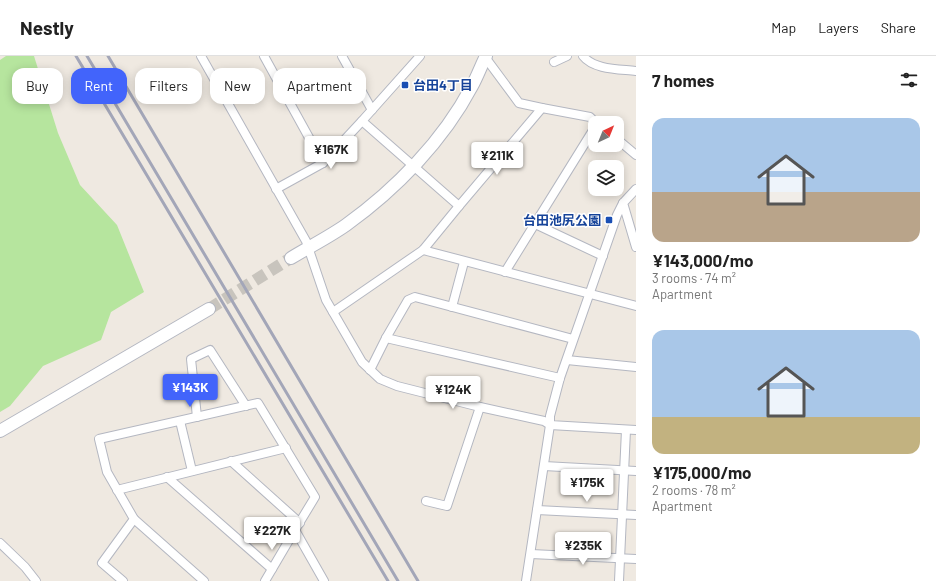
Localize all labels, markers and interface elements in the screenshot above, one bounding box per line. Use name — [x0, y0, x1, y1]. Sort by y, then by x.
text: Nestly — [20, 16, 74, 39]
text: Map — [771, 19, 796, 36]
text: Layers — [818, 19, 859, 36]
text: Share — [881, 19, 916, 36]
chip: Buy — [12, 68, 63, 104]
chip: Rent — [71, 68, 127, 104]
chip: Filters — [135, 68, 202, 104]
chip: New — [210, 68, 265, 104]
chip: Apartment — [273, 68, 366, 104]
icon: filters — [898, 69, 920, 91]
text: 7 homes — [652, 70, 714, 90]
place label: 台田4丁目 — [413, 77, 473, 93]
marker: 台田4丁目 — [400, 80, 410, 90]
north arrow — [588, 116, 624, 152]
map controls — [588, 116, 624, 196]
pin: ¥167K — [303, 136, 359, 170]
text: ¥167K — [313, 141, 349, 157]
pin: ¥211K — [469, 142, 525, 176]
icon: home — [750, 144, 822, 216]
text: ¥211K — [480, 147, 514, 163]
button: layers — [588, 160, 624, 196]
place label: 台田池尻公園 — [523, 212, 601, 228]
marker: 台田池尻公園 — [604, 215, 614, 225]
text: ¥143,000/mo — [652, 250, 753, 270]
text: 3 rooms · 74 m² — [652, 270, 736, 286]
text: Apartment — [652, 286, 713, 302]
icon: home — [750, 356, 822, 428]
pin: ¥143K — [162, 374, 218, 408]
pin: ¥124K — [425, 376, 481, 410]
text: ¥143K — [172, 379, 208, 395]
text: ¥124K — [435, 381, 471, 397]
text: ¥175,000/mo — [652, 462, 752, 482]
pin: ¥175K — [559, 469, 615, 503]
text: ¥175K — [569, 474, 605, 490]
text: 2 rooms · 78 m² — [652, 482, 736, 498]
text: Apartment — [652, 498, 713, 514]
pin: ¥227K — [244, 517, 300, 551]
text: ¥227K — [253, 522, 291, 538]
pin: ¥235K — [555, 532, 611, 566]
text: ¥235K — [564, 537, 602, 553]

